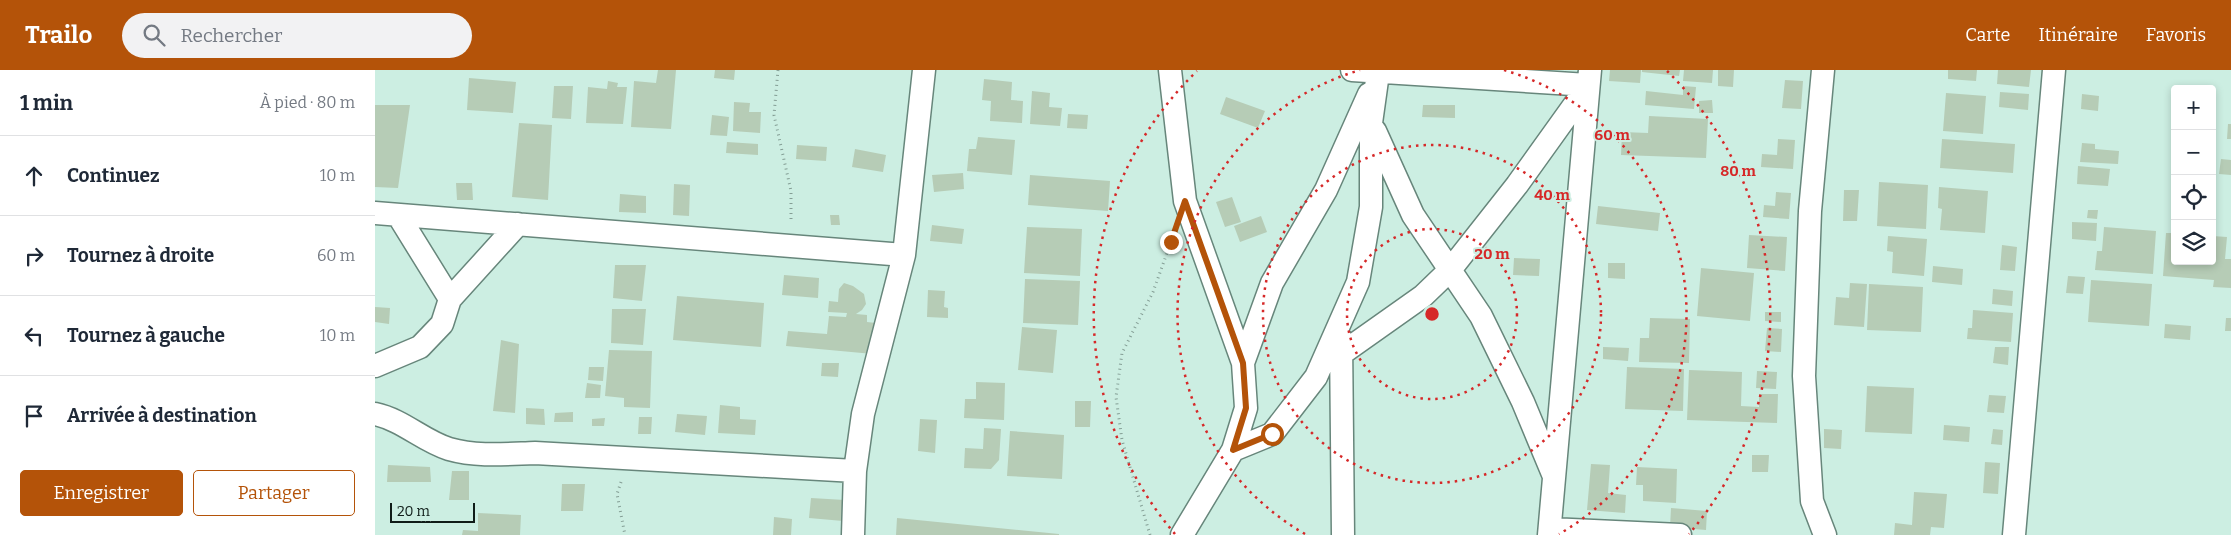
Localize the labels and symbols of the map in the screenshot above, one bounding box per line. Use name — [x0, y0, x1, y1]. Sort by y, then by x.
text: 60 m — [1594, 126, 1630, 144]
text: 80 m — [1720, 162, 1756, 180]
text: 40 m — [1534, 186, 1571, 204]
route end — [1160, 231, 1183, 254]
text: 20 m — [1475, 245, 1510, 263]
centre of rings — [1423, 305, 1441, 323]
route start — [1261, 423, 1284, 446]
scale bar — [390, 500, 475, 523]

